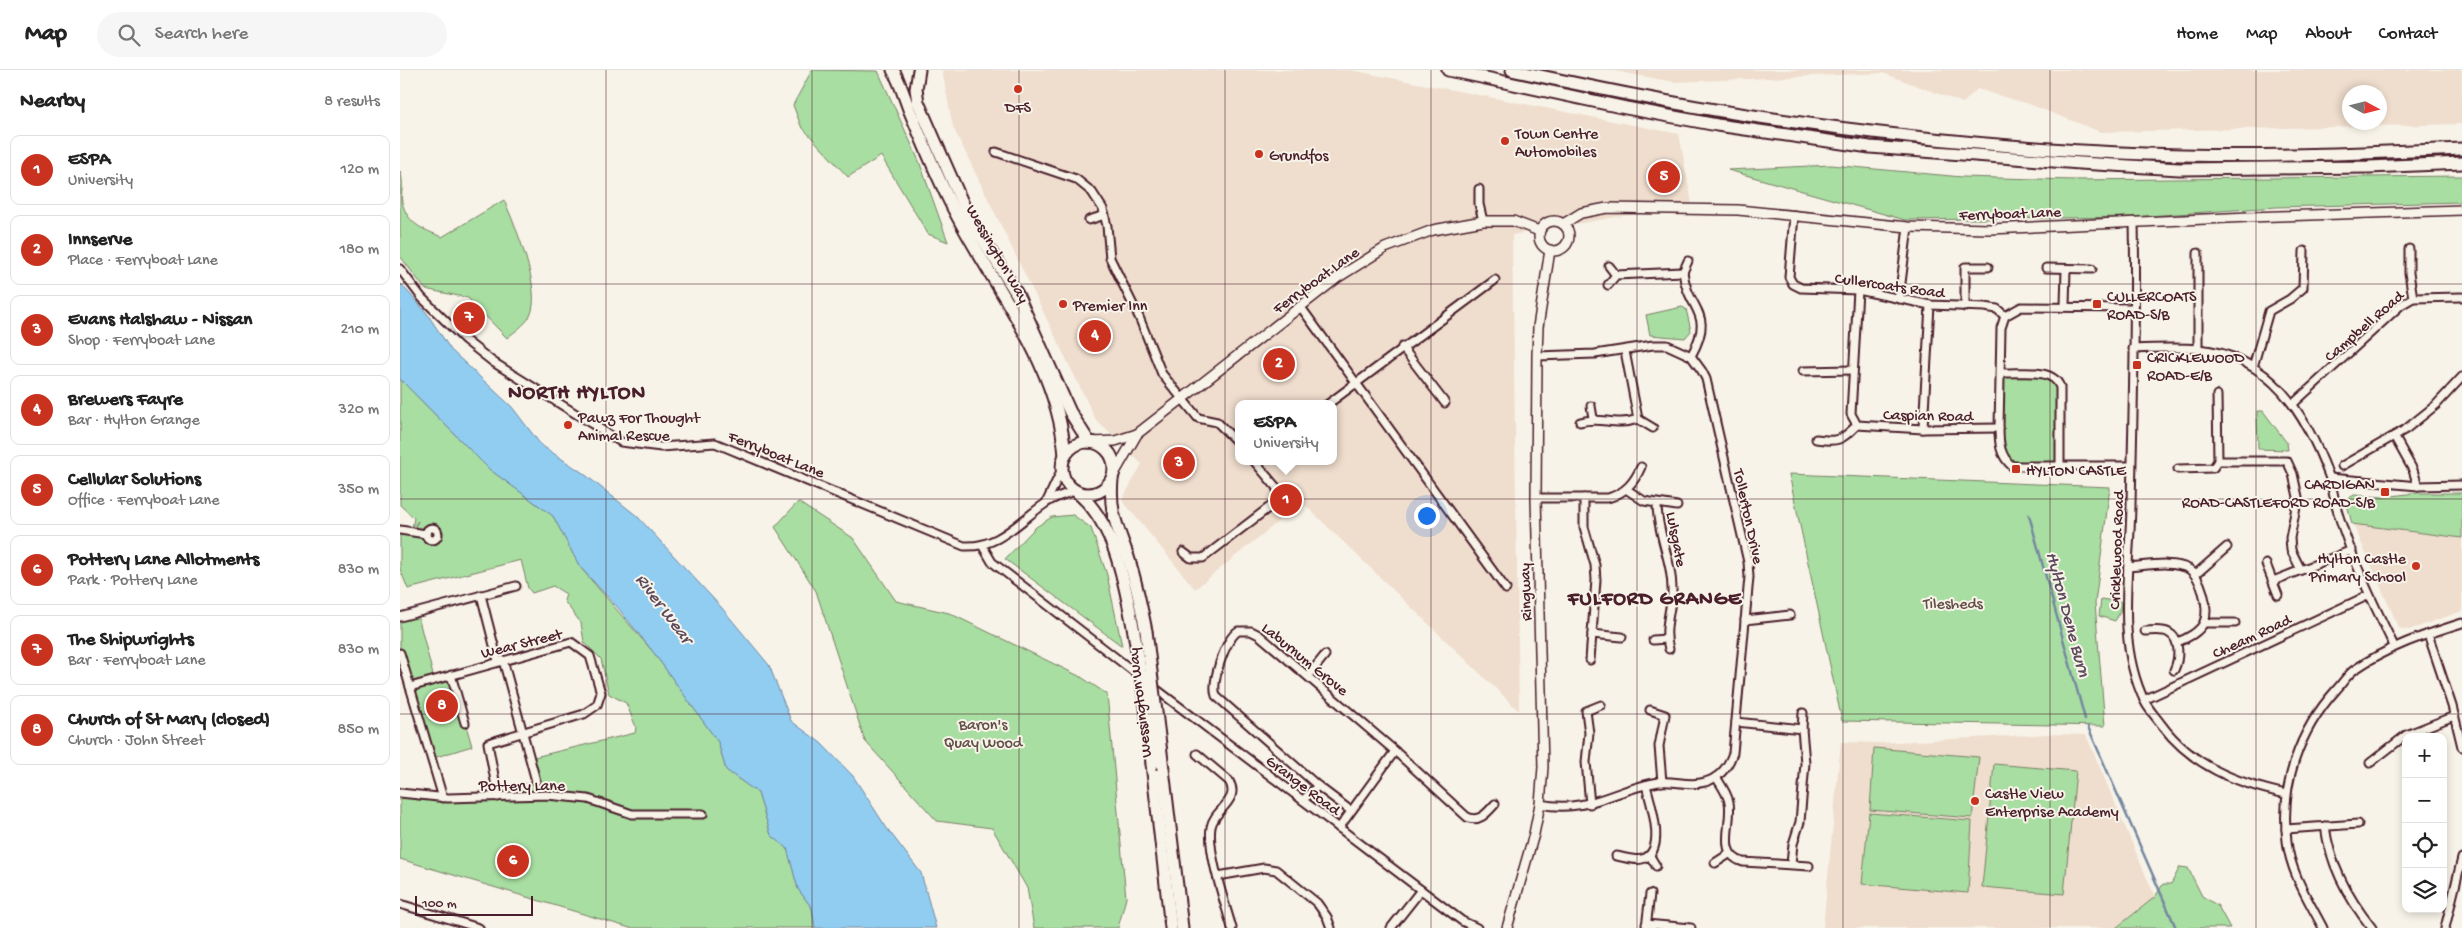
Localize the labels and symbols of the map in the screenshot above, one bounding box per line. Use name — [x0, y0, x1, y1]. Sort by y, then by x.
marker: DFS — [1012, 83, 1024, 95]
north arrow — [2342, 85, 2387, 130]
place label: DFS — [1004, 100, 1032, 119]
place label: Town Centre Automobiles — [1514, 126, 1599, 163]
marker: Town Centre Automobiles — [1499, 135, 1511, 147]
marker: Grundfos — [1253, 148, 1265, 160]
place label: Grundfos — [1269, 148, 1329, 167]
pin: 5 — [1648, 158, 1680, 196]
street label: Wessington Way — [960, 202, 1032, 307]
street label: Ferryboat Lane — [1958, 204, 2062, 227]
street label: Ferryboat Lane — [1269, 244, 1365, 320]
street label: Cullercoats Road — [1833, 270, 1947, 305]
street label: Campbell Road — [2322, 287, 2410, 367]
place label: CULLERCOATS ROAD-S/B — [2107, 289, 2197, 326]
marker: Premier Inn — [1057, 298, 1069, 310]
place label: Premier Inn — [1072, 298, 1148, 317]
marker: CULLERCOATS ROAD-S/B — [2091, 298, 2103, 310]
pin: 7 — [453, 299, 485, 337]
pin: 4 — [1079, 317, 1111, 355]
pin: 2 — [1263, 345, 1295, 383]
place label: CRICKLEWOOD ROAD-E/B — [2147, 350, 2245, 387]
marker: CRICKLEWOOD ROAD-E/B — [2131, 359, 2143, 371]
district label: NORTH HYLTON — [508, 382, 646, 407]
street label: Caspian Road — [1883, 407, 1975, 428]
place label: Pawz For Thought Animal Rescue — [577, 410, 701, 447]
marker: Pawz For Thought Animal Rescue — [562, 419, 574, 431]
street label: Ferryboat Lane — [724, 428, 827, 484]
pin: 3 — [1163, 444, 1195, 482]
marker: HYLTON CASTLE — [2010, 463, 2022, 475]
place label: HYLTON CASTLE — [2026, 463, 2127, 482]
street label: Tollerton Drive — [1727, 467, 1766, 567]
place label: CARDIGAN ROAD-CASTLEFORD ROAD-S/B — [2182, 477, 2376, 514]
pin: 1 — [1270, 481, 1302, 519]
marker: CARDIGAN ROAD-CASTLEFORD ROAD-S/B — [2379, 486, 2391, 498]
street label: Cricklewood Road — [2107, 489, 2130, 610]
your location — [1414, 503, 1440, 529]
street label: Lulsgate — [1660, 511, 1689, 569]
water label: Hylton Dene Burn — [2040, 550, 2093, 680]
place label: Hylton Castle Primary School — [2308, 551, 2407, 588]
marker: Hylton Castle Primary School — [2410, 560, 2422, 572]
street label: Ringway — [1517, 563, 1538, 621]
water label: River Wear — [630, 570, 698, 652]
district label: FULFORD GRANGE — [1567, 588, 1743, 613]
park label: Tilesheds — [1922, 596, 1984, 615]
street label: Cheam Road — [2210, 611, 2296, 665]
street label: Laburnum Grove — [1257, 620, 1352, 702]
street label: Wear Street — [479, 626, 566, 665]
street label: Wessington Way — [1125, 647, 1158, 759]
pin: 8 — [426, 687, 458, 725]
park label: Baron's Quay Wood — [944, 717, 1024, 754]
street label: Grange Road — [1261, 753, 1344, 822]
street label: Pottery Lane — [478, 778, 566, 797]
place label: Castle View Enterprise Academy — [1985, 786, 2119, 823]
marker: Castle View Enterprise Academy — [1969, 795, 1981, 807]
pin: 6 — [497, 842, 529, 880]
scale bar — [415, 893, 532, 916]

